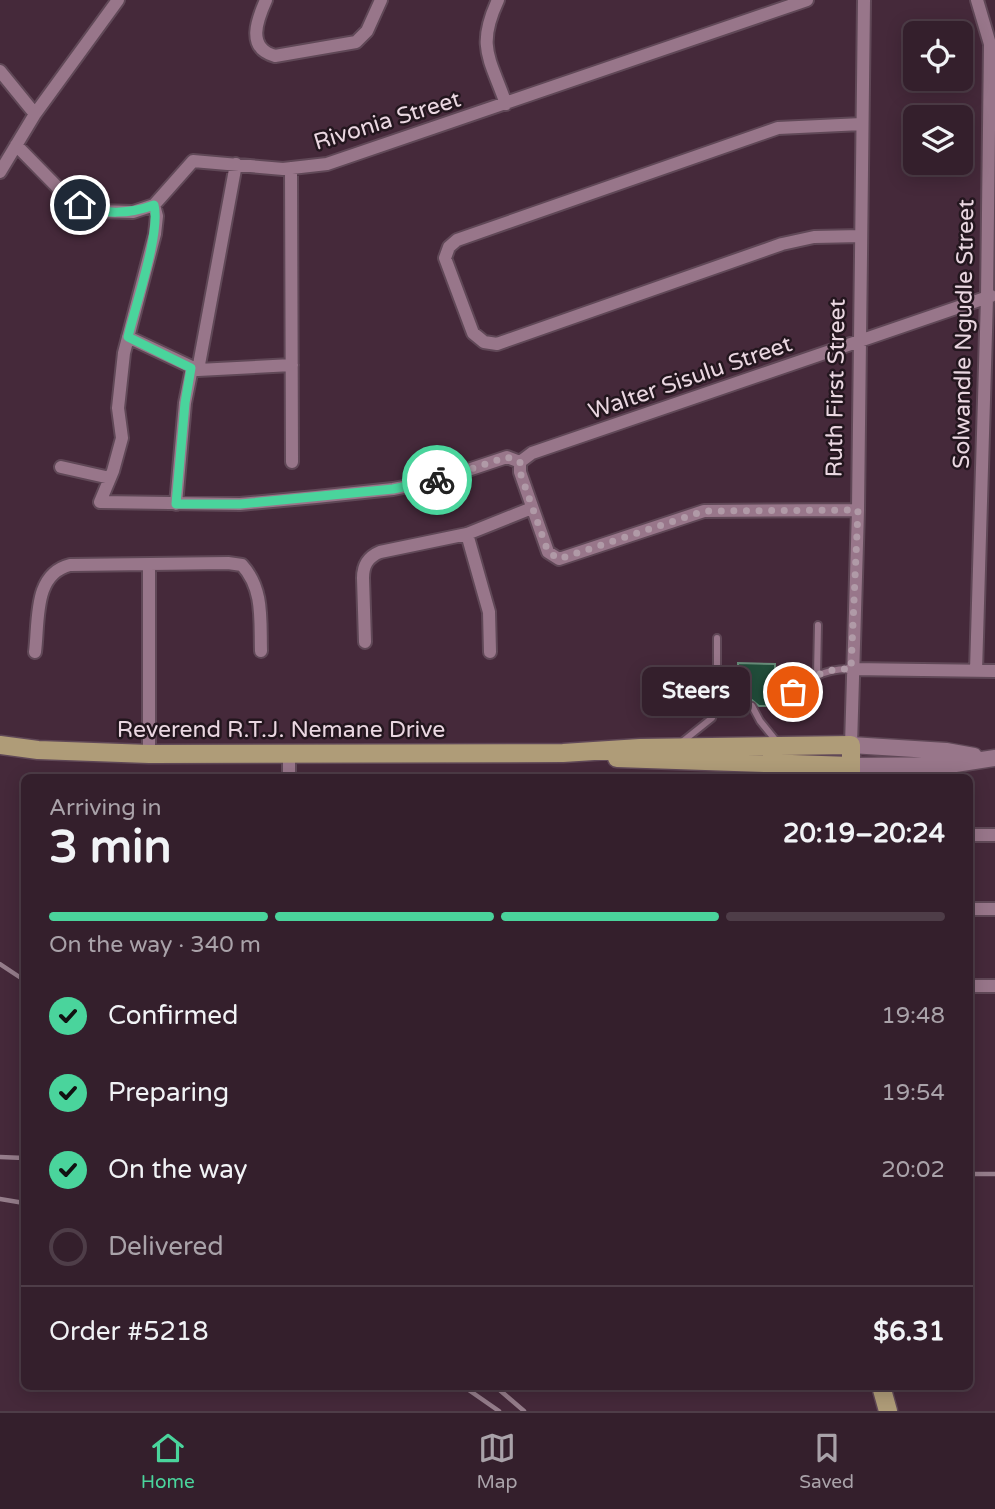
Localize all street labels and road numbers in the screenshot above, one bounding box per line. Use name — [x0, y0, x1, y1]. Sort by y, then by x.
street label: Rivonia Street — [310, 85, 464, 157]
street label: Solwandle Ngudle Street — [948, 199, 980, 469]
street label: Ruth First Street — [820, 298, 852, 478]
street label: Walter Sisulu Street — [585, 330, 796, 426]
street label: Reverend R.T.J. Nemane Drive — [117, 716, 445, 744]

